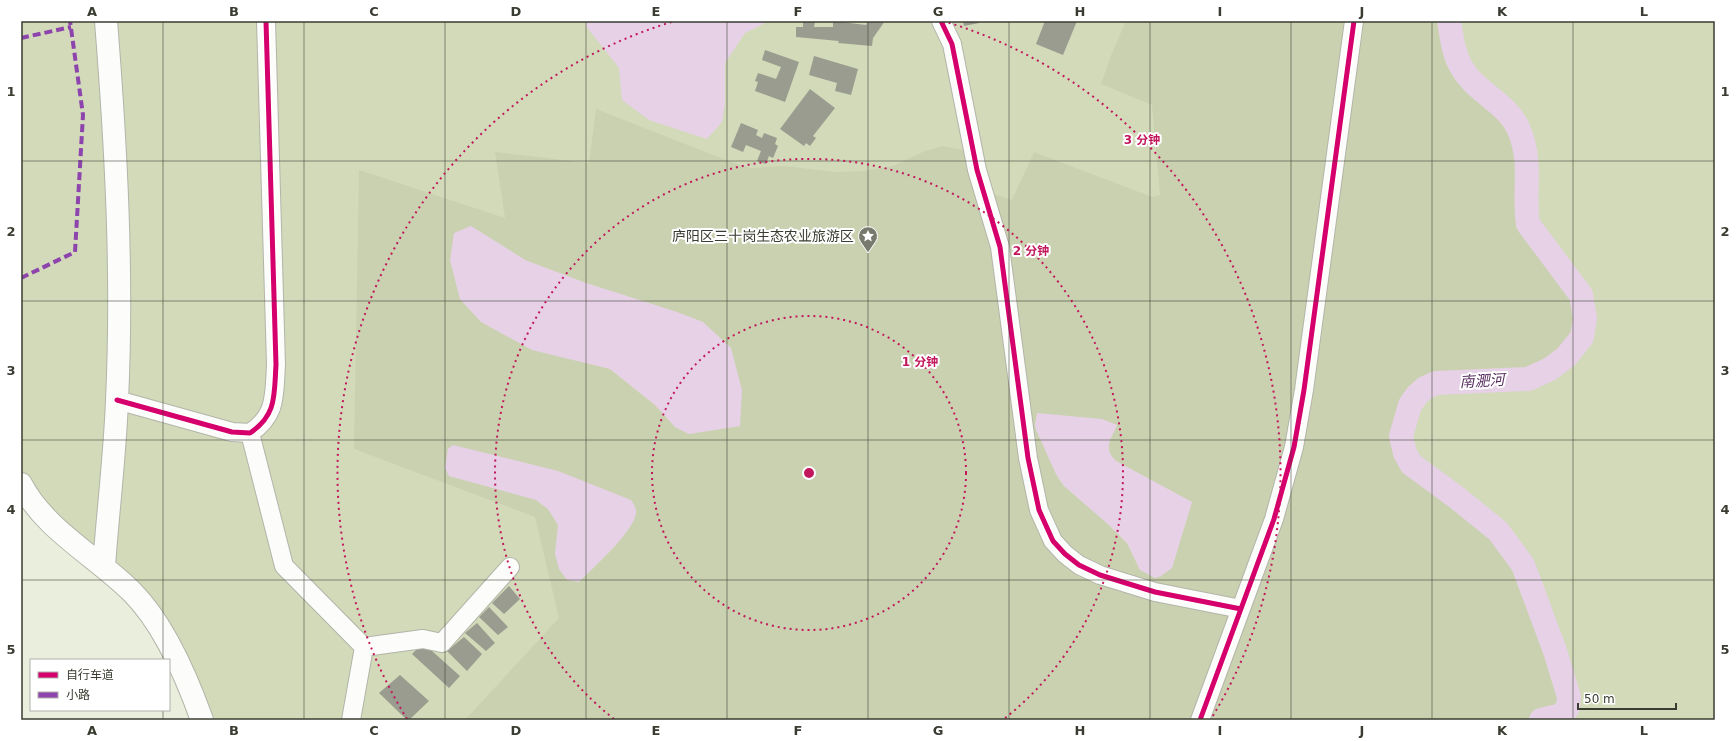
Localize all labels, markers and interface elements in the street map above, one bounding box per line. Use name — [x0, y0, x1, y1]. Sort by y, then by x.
text: A — [87, 4, 97, 19]
text: B — [229, 4, 239, 19]
text: C — [369, 4, 379, 19]
text: D — [511, 4, 522, 19]
text: E — [652, 4, 660, 19]
text: F — [794, 4, 802, 19]
text: G — [933, 4, 943, 19]
text: H — [1075, 4, 1085, 19]
text: I — [1218, 4, 1222, 19]
text: J — [1359, 4, 1364, 19]
text: K — [1497, 4, 1508, 19]
text: L — [1640, 4, 1648, 19]
text: 1 — [6, 84, 16, 99]
text: 1 — [1720, 84, 1730, 99]
text: 3 分钟 — [1124, 133, 1160, 147]
text: 2 — [6, 224, 16, 239]
text: 2 — [1720, 224, 1730, 239]
place icon: 庐阳区三十岗生态农业旅游区 — [857, 225, 879, 253]
place label: 庐阳区三十岗生态农业旅游区 — [672, 228, 854, 244]
text: 2 分钟 — [1013, 244, 1049, 258]
text: 1 分钟 — [902, 355, 938, 369]
text: 3 — [6, 363, 16, 378]
text: 3 — [1720, 363, 1730, 378]
water label: 南淝河 — [1459, 371, 1508, 391]
centre of rings — [802, 466, 816, 480]
text: 4 — [6, 502, 16, 517]
text: 4 — [1720, 502, 1730, 517]
text: 5 — [6, 642, 16, 657]
text: 5 — [1720, 642, 1730, 657]
legend — [30, 659, 170, 711]
text: 自行车道 — [66, 668, 114, 682]
scale bar — [1578, 685, 1676, 711]
text: 小路 — [66, 688, 90, 702]
text: 50 m — [1584, 692, 1615, 706]
text: A — [87, 723, 97, 738]
text: B — [229, 723, 239, 738]
text: C — [369, 723, 379, 738]
text: D — [511, 723, 522, 738]
text: E — [652, 723, 660, 738]
text: F — [794, 723, 802, 738]
text: G — [933, 723, 943, 738]
text: H — [1075, 723, 1085, 738]
text: I — [1218, 723, 1222, 738]
text: J — [1359, 723, 1364, 738]
text: K — [1497, 723, 1508, 738]
text: L — [1640, 723, 1648, 738]

